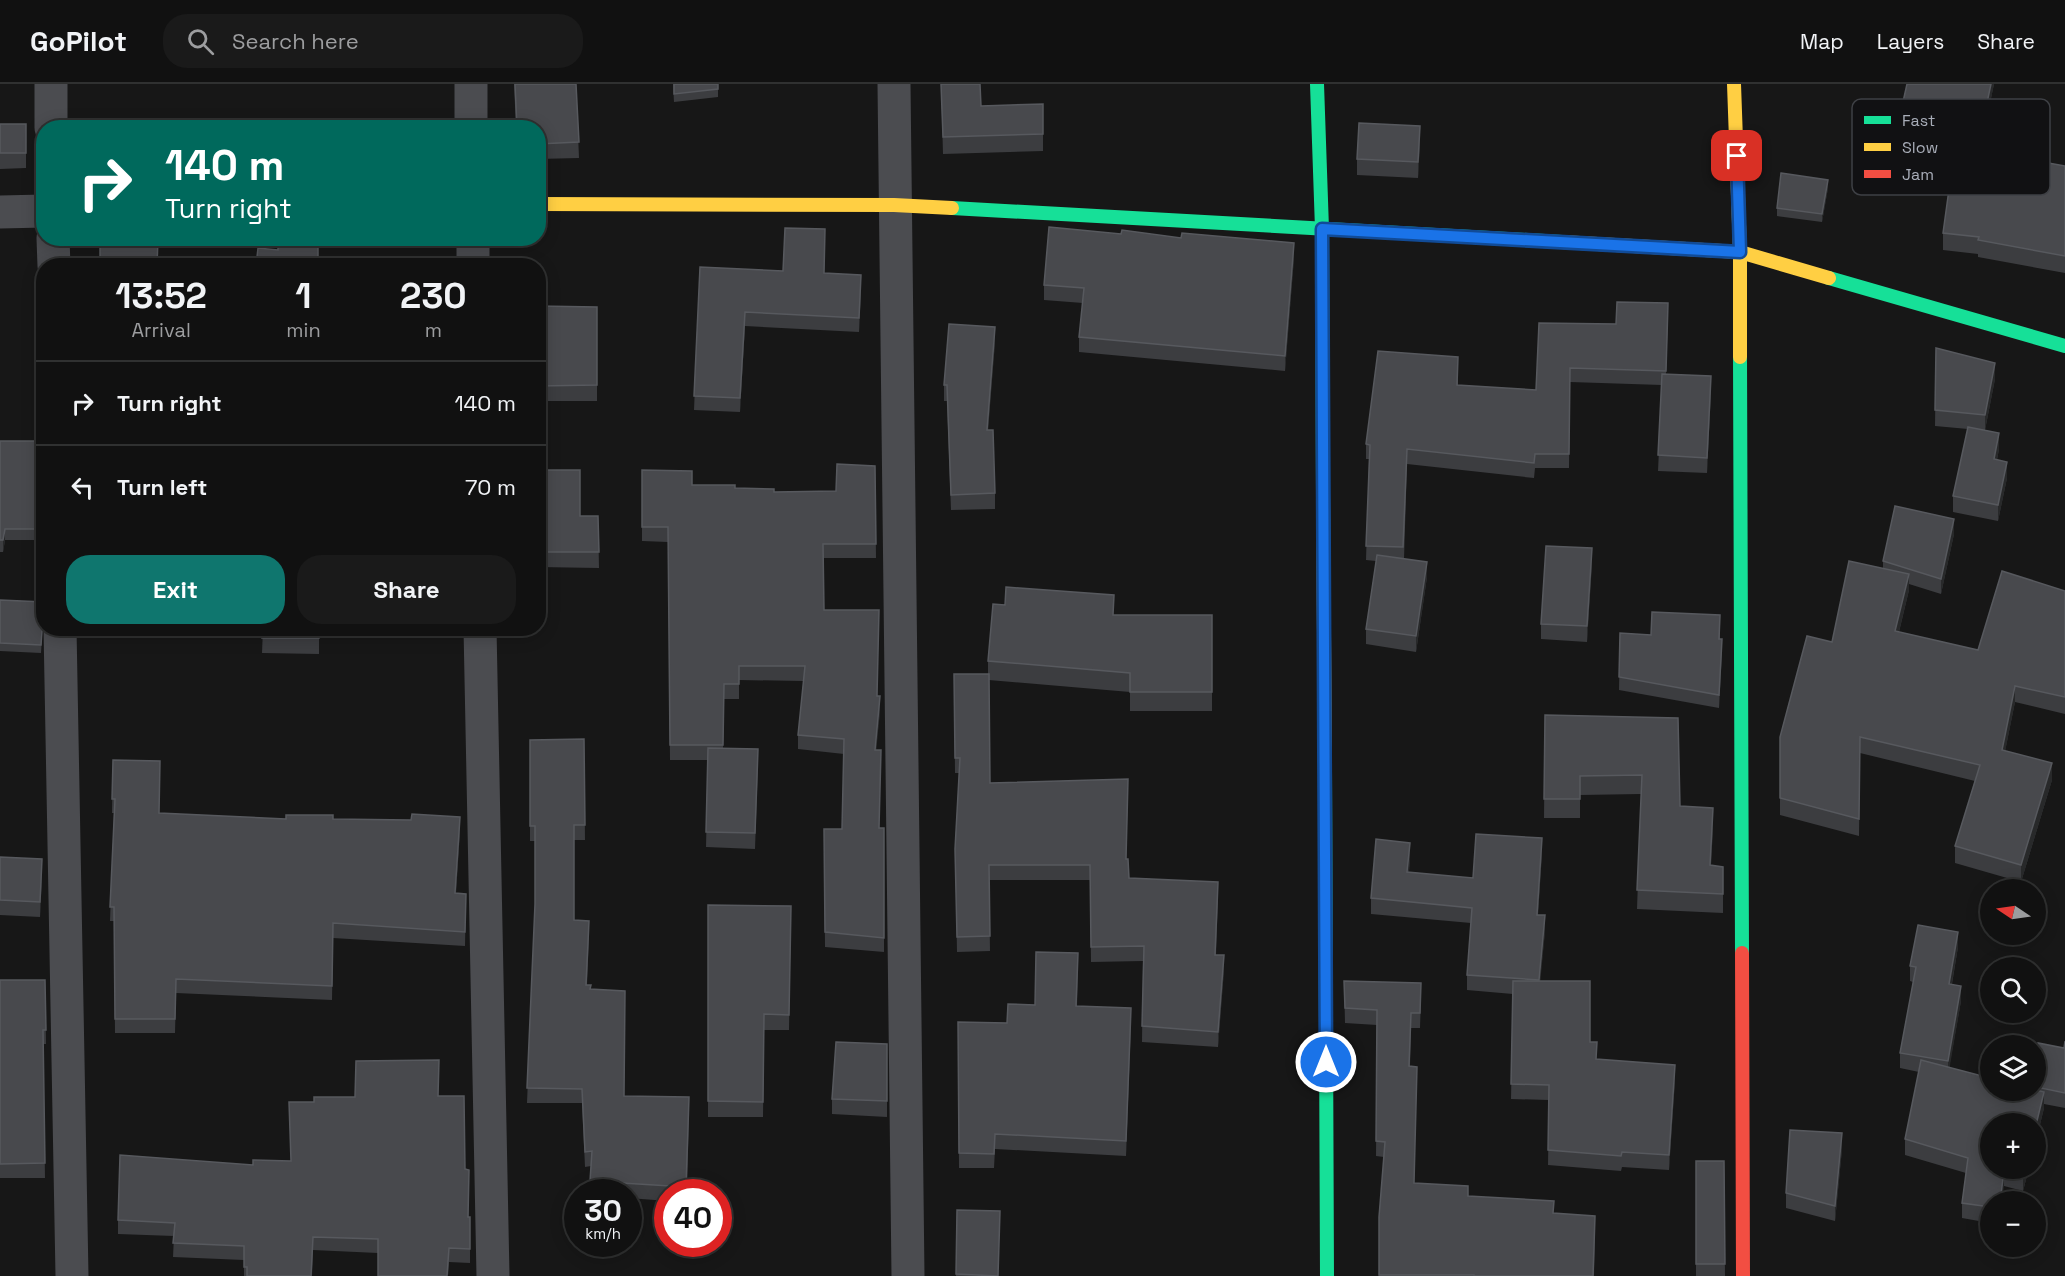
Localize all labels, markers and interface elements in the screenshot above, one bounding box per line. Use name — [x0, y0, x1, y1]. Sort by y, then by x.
search box — [163, 14, 583, 68]
text: GoPilot — [30, 23, 127, 59]
icon: search — [184, 25, 217, 58]
text: Search here — [232, 27, 359, 55]
text: Map — [1800, 28, 1844, 55]
text: Layers — [1877, 28, 1944, 55]
text: Share — [1977, 28, 2035, 55]
legend — [1852, 99, 2050, 195]
text: Fast — [1902, 110, 1935, 131]
pin — [1711, 130, 1762, 181]
text: Slow — [1902, 137, 1938, 158]
text: 140 m — [165, 139, 284, 192]
icon: arrive — [1720, 139, 1753, 172]
icon: right — [66, 144, 144, 222]
text: Jam — [1902, 164, 1934, 185]
text: Turn right — [165, 191, 292, 226]
text: 13:52 — [115, 273, 207, 319]
text: 1 — [295, 273, 312, 319]
text: 230 — [400, 273, 467, 319]
text: Arrival — [131, 317, 191, 343]
text: min — [286, 317, 321, 343]
text: m — [425, 317, 442, 343]
icon: right — [66, 387, 99, 420]
text: Turn right — [117, 389, 222, 417]
text: 140 m — [454, 389, 516, 417]
icon: left — [66, 471, 99, 504]
text: Turn left — [117, 473, 207, 501]
text: 70 m — [465, 473, 516, 501]
button: Exit — [66, 555, 285, 624]
button: Share — [297, 555, 516, 624]
north arrow — [1980, 879, 2046, 945]
map controls — [1980, 879, 2046, 1257]
button: search — [1980, 957, 2046, 1023]
position arrow — [1294, 1030, 1358, 1094]
button: layers — [1980, 1035, 2046, 1101]
button: + — [1980, 1113, 2046, 1179]
speed limit sign: 40 — [654, 1179, 732, 1257]
text: 30 — [584, 1191, 622, 1230]
button: − — [1980, 1191, 2046, 1257]
text: km/h — [585, 1224, 621, 1243]

